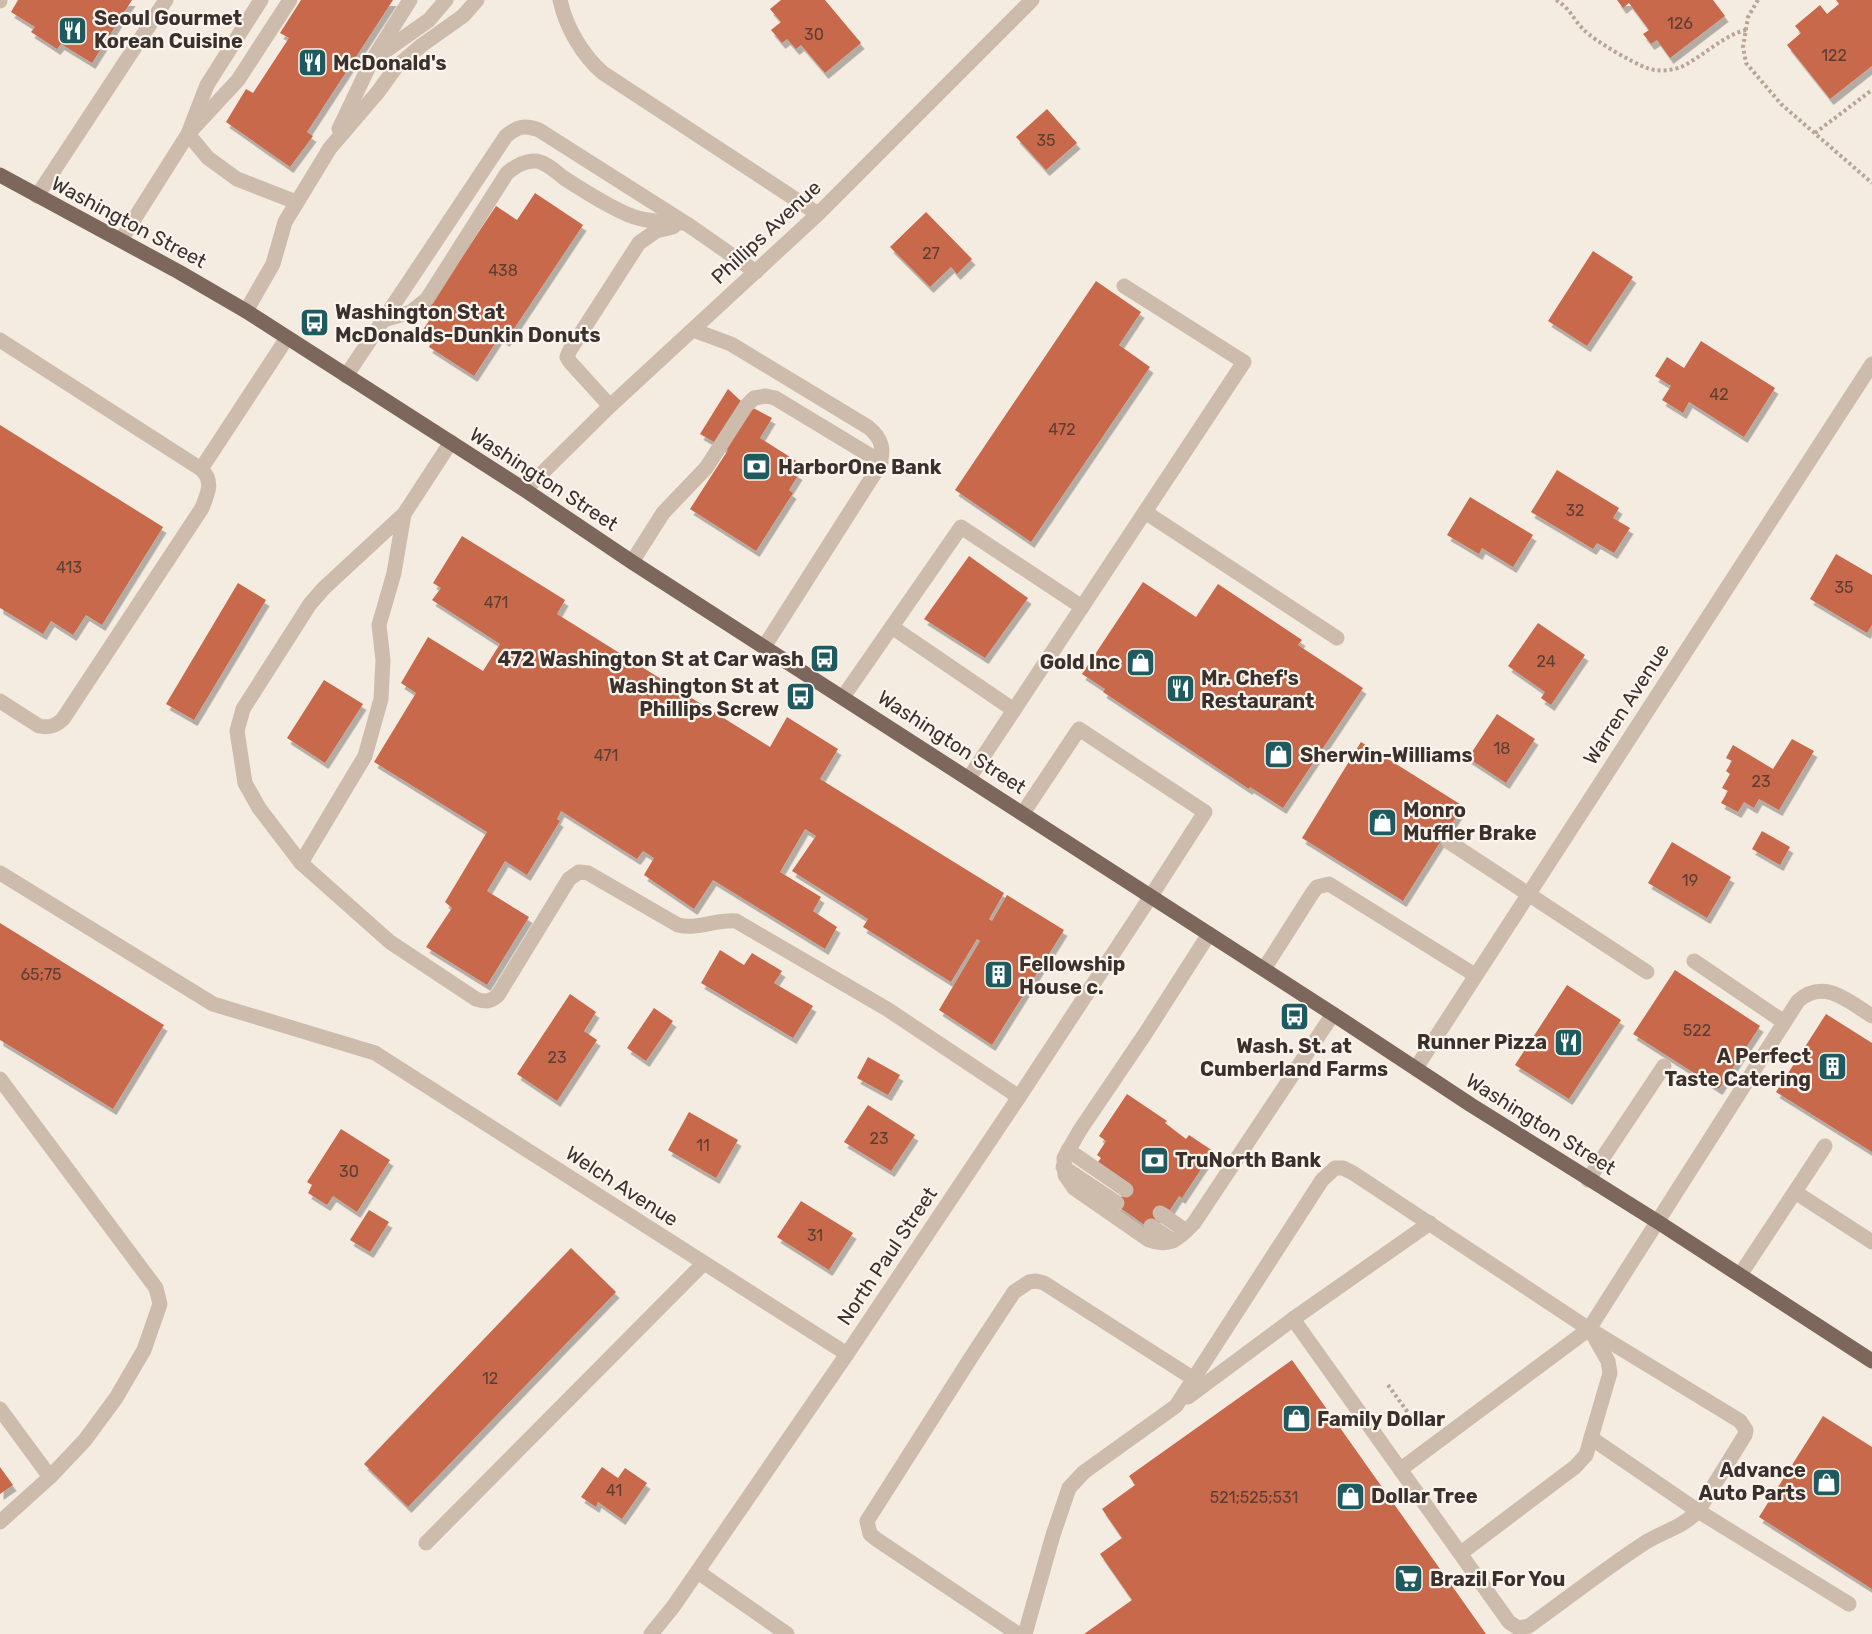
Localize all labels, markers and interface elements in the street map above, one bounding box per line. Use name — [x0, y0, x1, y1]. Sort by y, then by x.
place label: Seoul Gourmet Korean Cuisine — [94, 6, 243, 53]
restaurant icon: Seoul Gourmet Korean Cuisine — [57, 14, 89, 46]
house number: 126 — [1667, 14, 1693, 33]
house number: 30 — [804, 25, 824, 44]
house number: 122 — [1821, 46, 1847, 65]
restaurant icon: McDonald's — [296, 47, 328, 79]
place label: McDonald's — [333, 51, 446, 75]
house number: 35 — [1036, 131, 1056, 150]
street label: Washington Street — [47, 171, 211, 273]
street label: Phillips Avenue — [706, 175, 826, 289]
house number: 27 — [922, 244, 940, 263]
house number: 438 — [488, 261, 518, 280]
place label: Washington St at McDonalds-Dunkin Donuts — [335, 300, 601, 347]
bus stop icon: Washington St at McDonalds-Dunkin Donuts — [298, 307, 330, 339]
house number: 42 — [1709, 385, 1729, 404]
house number: 472 — [1048, 420, 1076, 439]
street label: Washington Street — [465, 422, 623, 536]
bank icon: HarborOne Bank — [741, 451, 773, 483]
place label: HarborOne Bank — [778, 455, 942, 479]
house number: 32 — [1565, 501, 1585, 520]
house number: 413 — [56, 558, 82, 577]
house number: 35 — [1834, 578, 1854, 597]
house number: 471 — [484, 593, 508, 612]
street label: Warren Avenue — [1578, 639, 1674, 769]
bus stop icon: 472 Washington St at Car wash — [809, 643, 841, 675]
shop icon: Gold Inc — [1125, 646, 1157, 678]
place label: 472 Washington St at Car wash — [497, 647, 804, 671]
place label: Gold Inc — [1040, 650, 1120, 674]
house number: 24 — [1536, 652, 1556, 671]
place label: Mr. Chef's Restaurant — [1201, 666, 1314, 713]
restaurant icon: Mr. Chef's Restaurant — [1164, 673, 1196, 705]
place label: Washington St at Phillips Screw — [609, 674, 779, 721]
bus stop icon: Washington St at Phillips Screw — [784, 681, 816, 713]
street label: Washington Street — [873, 685, 1031, 799]
shop icon: Sherwin-Williams — [1263, 739, 1295, 771]
house number: 18 — [1493, 739, 1511, 758]
place label: Sherwin-Williams — [1300, 743, 1473, 767]
house number: 471 — [594, 746, 618, 765]
house number: 23 — [1751, 772, 1771, 791]
place label: Monro Muffler Brake — [1403, 798, 1537, 845]
shop icon: Monro Muffler Brake — [1366, 806, 1398, 838]
house number: 19 — [1682, 871, 1698, 890]
place label: Fellowship House c. — [1019, 952, 1125, 999]
building icon: Fellowship House c. — [982, 959, 1014, 991]
house number: 65;75 — [20, 965, 62, 984]
bus stop icon: Wash. St. at Cumberland Farms — [1278, 1000, 1310, 1032]
house number: 522 — [1683, 1021, 1711, 1040]
restaurant icon: Runner Pizza — [1552, 1026, 1584, 1058]
place label: Runner Pizza — [1417, 1030, 1547, 1054]
place label: Wash. St. at Cumberland Farms — [1200, 1034, 1388, 1081]
place label: A Perfect Taste Catering — [1665, 1044, 1811, 1091]
house number: 23 — [547, 1048, 567, 1067]
building icon: A Perfect Taste Catering — [1816, 1051, 1848, 1083]
street label: Washington Street — [1462, 1068, 1620, 1180]
house number: 23 — [869, 1129, 889, 1148]
house number: 11 — [696, 1136, 710, 1155]
street label: Welch Avenue — [561, 1141, 683, 1231]
bank icon: TruNorth Bank — [1138, 1144, 1170, 1176]
place label: TruNorth Bank — [1175, 1148, 1321, 1172]
house number: 30 — [339, 1162, 359, 1181]
street label: North Paul Street — [832, 1182, 942, 1330]
house number: 31 — [807, 1226, 823, 1245]
house number: 12 — [482, 1369, 498, 1388]
shop icon: Family Dollar — [1280, 1403, 1312, 1435]
place label: Family Dollar — [1317, 1407, 1445, 1431]
place label: Advance Auto Parts — [1699, 1458, 1806, 1505]
shop icon: Advance Auto Parts — [1811, 1466, 1843, 1498]
shop icon: Dollar Tree — [1334, 1480, 1366, 1512]
house number: 41 — [606, 1481, 622, 1500]
place label: Dollar Tree — [1371, 1484, 1478, 1508]
house number: 521;525;531 — [1210, 1488, 1298, 1507]
supermarket icon: Brazil For You — [1393, 1563, 1425, 1595]
place label: Brazil For You — [1430, 1567, 1565, 1591]

